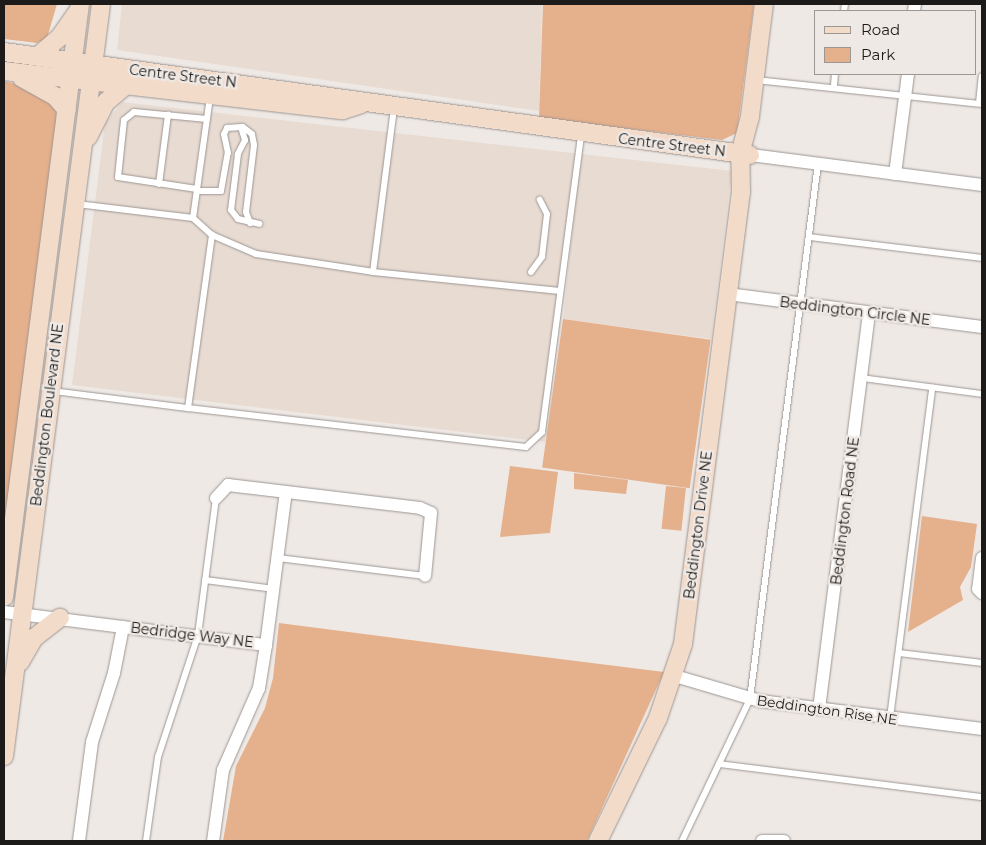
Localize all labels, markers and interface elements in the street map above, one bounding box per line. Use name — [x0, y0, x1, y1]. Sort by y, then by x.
legend — [814, 10, 976, 75]
text: Road — [861, 20, 900, 39]
text: Park — [861, 45, 895, 64]
street label: Centre Street N — [128, 61, 238, 91]
street label: Centre Street N — [617, 130, 727, 160]
street label: Beddington Circle NE — [779, 293, 931, 329]
street label: Beddington Boulevard NE — [27, 323, 67, 507]
street label: Beddington Road NE — [828, 436, 862, 586]
street label: Beddington Drive NE — [681, 450, 715, 600]
street label: Bedridge Way NE — [130, 619, 254, 651]
street label: Beddington Rise NE — [756, 692, 898, 728]

